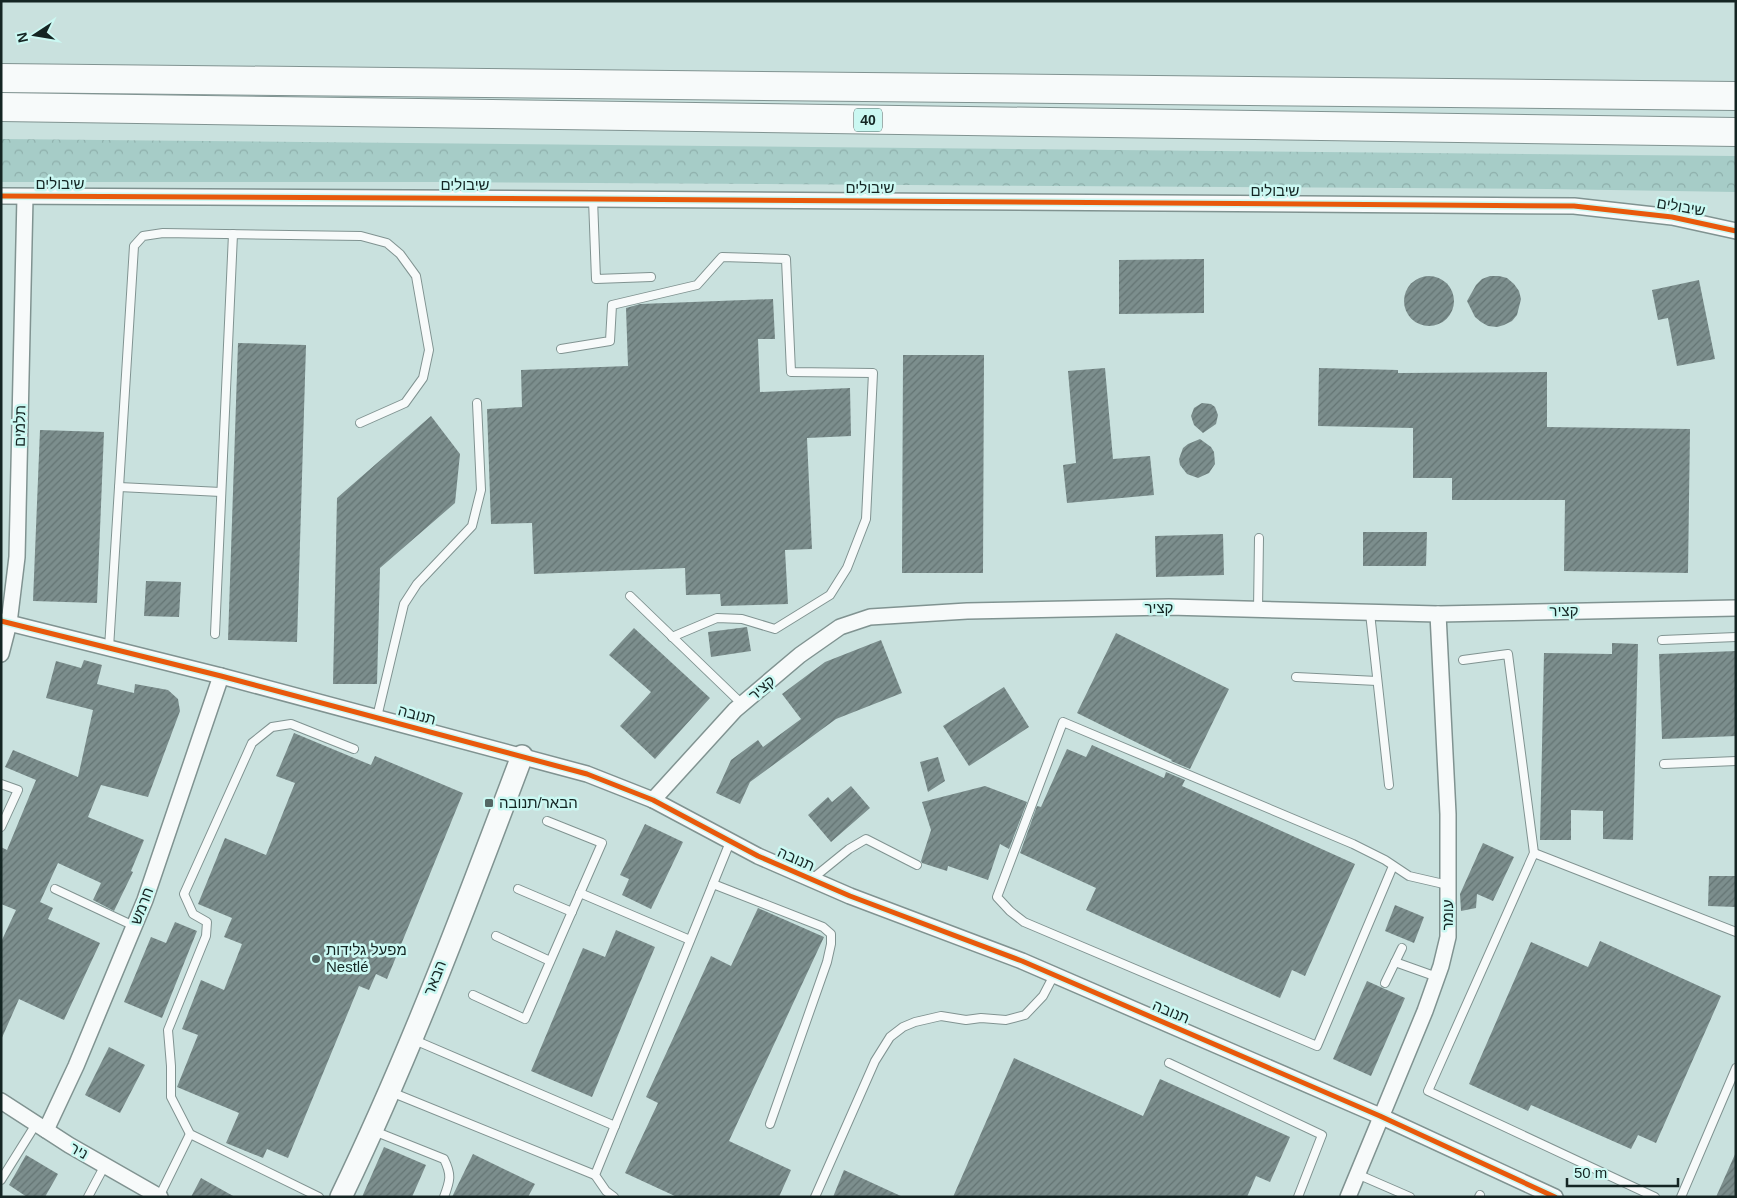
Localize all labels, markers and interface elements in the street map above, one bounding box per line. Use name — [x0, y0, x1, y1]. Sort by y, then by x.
north arrow — [10, 10, 60, 60]
text: N — [13, 31, 31, 44]
road number: 40 — [854, 108, 882, 132]
street label: שיבולים — [35, 175, 85, 192]
street label: שיבולים — [440, 176, 490, 193]
street label: שיבולים — [845, 179, 895, 196]
street label: שיבולים — [1250, 182, 1300, 199]
street label: שיבולים — [1655, 194, 1707, 219]
street label: תלמים — [11, 405, 28, 447]
street label: קציר — [1145, 599, 1174, 616]
street label: קציר — [1549, 602, 1579, 619]
street label: קציר — [745, 672, 778, 703]
street label: תנובה — [396, 701, 438, 728]
place label: הבאר/תנובה — [499, 794, 578, 811]
marker: הבאר/תנובה — [483, 797, 495, 809]
street label: תנובה — [775, 843, 817, 874]
street label: חרמש — [127, 885, 156, 927]
street label: עומר — [1439, 899, 1456, 931]
place label: מפעל גלידות Nestlé — [326, 941, 407, 975]
marker: מפעל גלידות Nestlé — [310, 953, 322, 965]
street label: הבאר — [420, 958, 449, 998]
street label: תנובה — [1150, 996, 1192, 1027]
street label: ניר — [67, 1139, 91, 1162]
scale bar — [1567, 1156, 1678, 1188]
text: 50 m — [1574, 1164, 1607, 1181]

